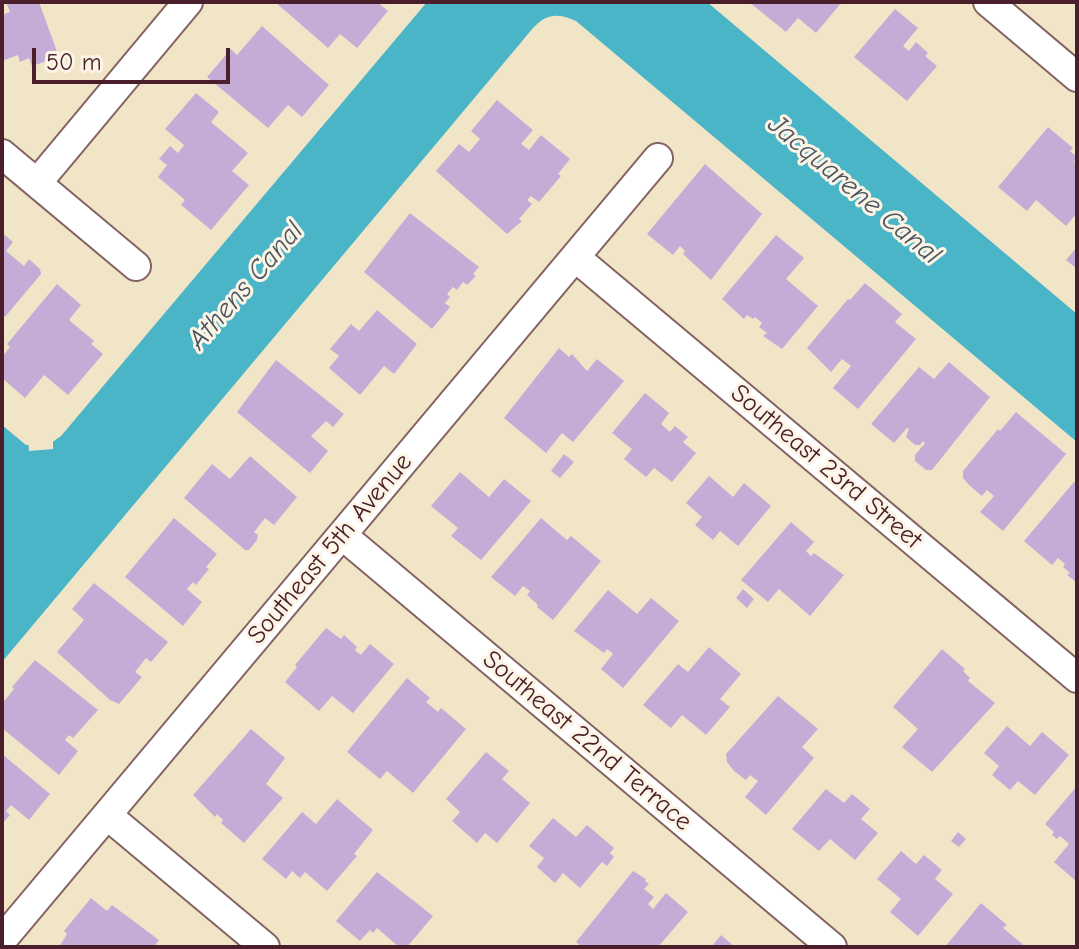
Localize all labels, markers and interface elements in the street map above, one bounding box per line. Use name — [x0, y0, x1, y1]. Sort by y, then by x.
scale bar — [36, 32, 234, 82]
text: 50 m — [46, 48, 102, 76]
water label: Jacquarene Canal — [761, 108, 947, 272]
water label: Athens Canal — [181, 215, 311, 357]
street label: Southeast 23rd Street — [724, 378, 928, 556]
street label: Southeast 5th Avenue — [241, 447, 419, 651]
street label: Southeast 22nd Terrace — [476, 644, 698, 838]

